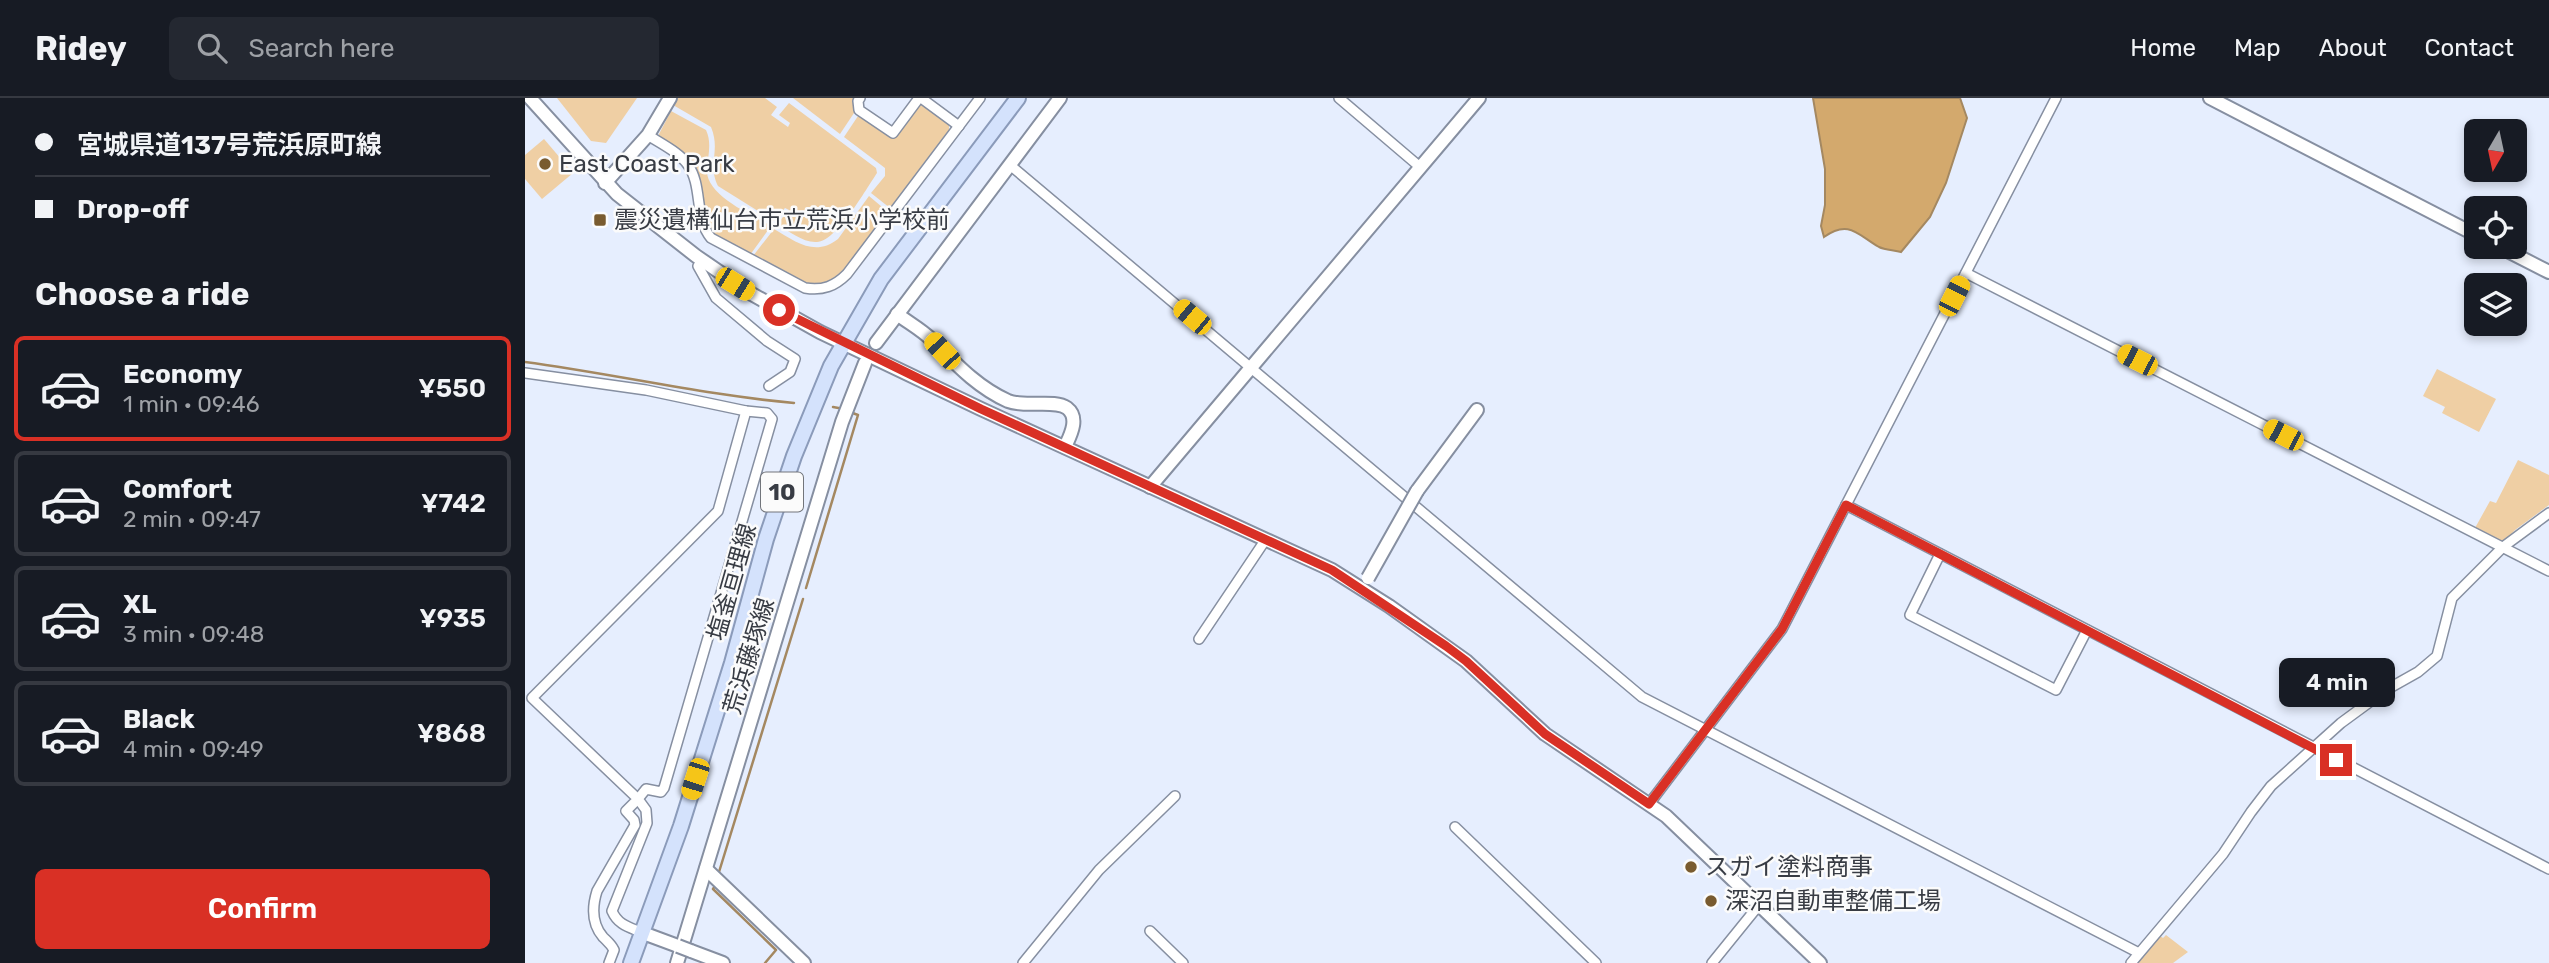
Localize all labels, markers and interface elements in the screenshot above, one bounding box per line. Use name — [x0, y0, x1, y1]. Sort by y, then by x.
search box — [169, 17, 659, 80]
text: Ridey — [35, 29, 127, 68]
icon: search — [193, 29, 231, 67]
text: Search here — [249, 33, 394, 64]
text: Home — [2130, 34, 2196, 62]
text: Map — [2234, 34, 2281, 62]
text: About — [2319, 34, 2387, 62]
text: Contact — [2425, 34, 2514, 62]
north arrow — [2464, 119, 2527, 182]
map controls — [2464, 119, 2527, 336]
text: 宮城県道137号荒浜原町線 — [77, 130, 382, 161]
place label: East Coast Park — [559, 150, 735, 178]
marker: East Coast Park — [537, 156, 553, 172]
text: Drop-off — [77, 194, 189, 225]
button: locate — [2464, 196, 2527, 259]
place label: 震災遺構仙台市立荒浜小学校前 — [614, 206, 950, 234]
marker: 震災遺構仙台市立荒浜小学校前 — [592, 212, 608, 228]
car — [712, 264, 759, 304]
car — [1936, 273, 1973, 319]
button: layers — [2464, 273, 2527, 336]
text: Choose a ride — [35, 275, 249, 313]
route start — [763, 294, 795, 326]
car — [1170, 295, 1215, 339]
car — [920, 328, 965, 374]
car — [2114, 341, 2161, 379]
icon: car — [39, 357, 102, 420]
text: Economy — [123, 359, 242, 390]
text: ¥550 — [418, 373, 486, 404]
text: 1 min · 09:46 — [123, 390, 260, 418]
car — [2260, 416, 2307, 454]
icon: car — [39, 472, 102, 535]
road number: 10 — [761, 472, 803, 512]
text: Comfort — [123, 474, 232, 505]
text: ¥742 — [421, 488, 486, 519]
text: 2 min · 09:47 — [123, 505, 261, 533]
street label: 塩釜亘理線 — [702, 520, 762, 644]
icon: car — [39, 587, 102, 650]
text: XL — [123, 589, 156, 620]
street label: 荒浜藤塚線 — [718, 595, 780, 717]
text: ¥935 — [419, 603, 486, 634]
text: 3 min · 09:48 — [123, 620, 264, 648]
callout: 4 min — [2278, 658, 2394, 708]
text: 4 min — [2306, 668, 2368, 696]
icon: car — [39, 702, 102, 765]
text: Black — [123, 704, 195, 735]
text: ¥868 — [417, 718, 486, 749]
text: 4 min · 09:49 — [123, 735, 264, 763]
route end — [2320, 744, 2352, 776]
car — [679, 756, 712, 802]
place label: スガイ塗料商事 — [1705, 853, 1873, 881]
marker: スガイ塗料商事 — [1683, 859, 1699, 875]
button: Confirm — [35, 869, 490, 949]
place label: 深沼自動車整備工場 — [1725, 887, 1941, 915]
marker: 深沼自動車整備工場 — [1703, 893, 1719, 909]

